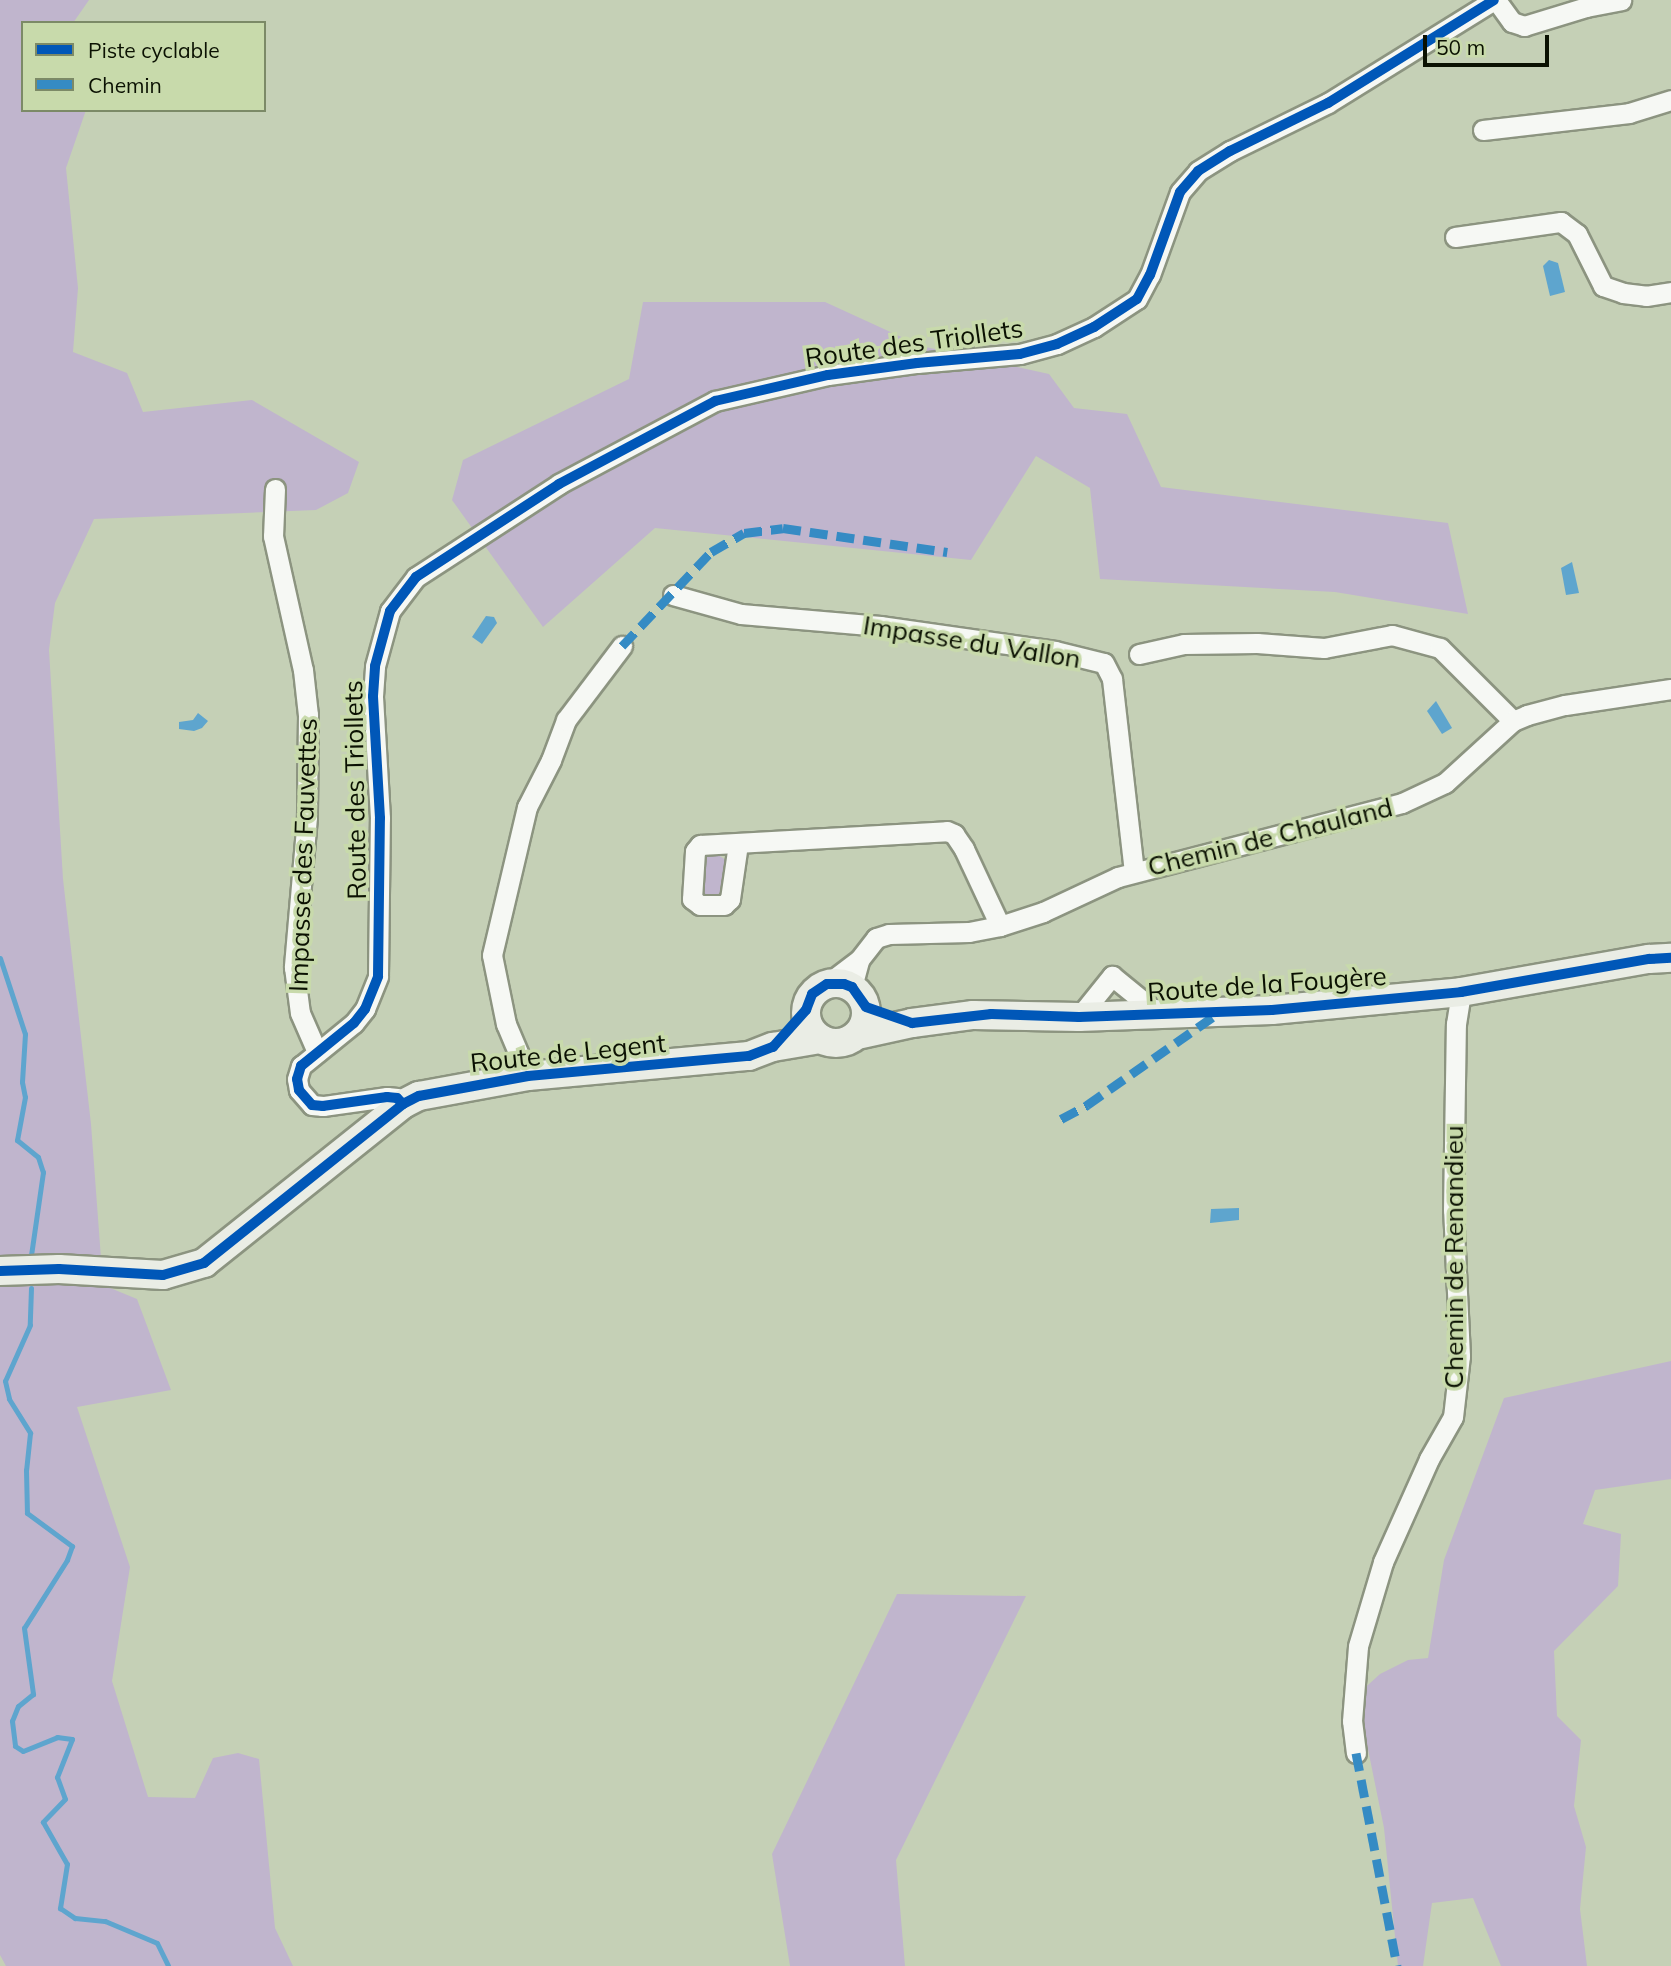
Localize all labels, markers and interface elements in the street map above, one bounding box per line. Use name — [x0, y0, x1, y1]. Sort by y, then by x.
legend — [21, 21, 266, 112]
scale bar — [1426, 21, 1552, 65]
text: 50 m — [1436, 34, 1485, 60]
text: Piste cyclable — [88, 37, 220, 63]
text: Chemin — [88, 72, 162, 98]
street label: Route des Triollets — [803, 312, 1025, 374]
street label: Impasse du Vallon — [861, 609, 1083, 675]
street label: Route des Triollets — [337, 680, 373, 900]
street label: Impasse des Fauvettes — [283, 717, 323, 993]
street label: Chemin de Chauland — [1144, 792, 1396, 882]
street label: Route de la Fougère — [1146, 960, 1388, 1008]
street label: Route de Legent — [469, 1027, 667, 1079]
street label: Chemin de Renandieu — [1438, 1125, 1470, 1389]

